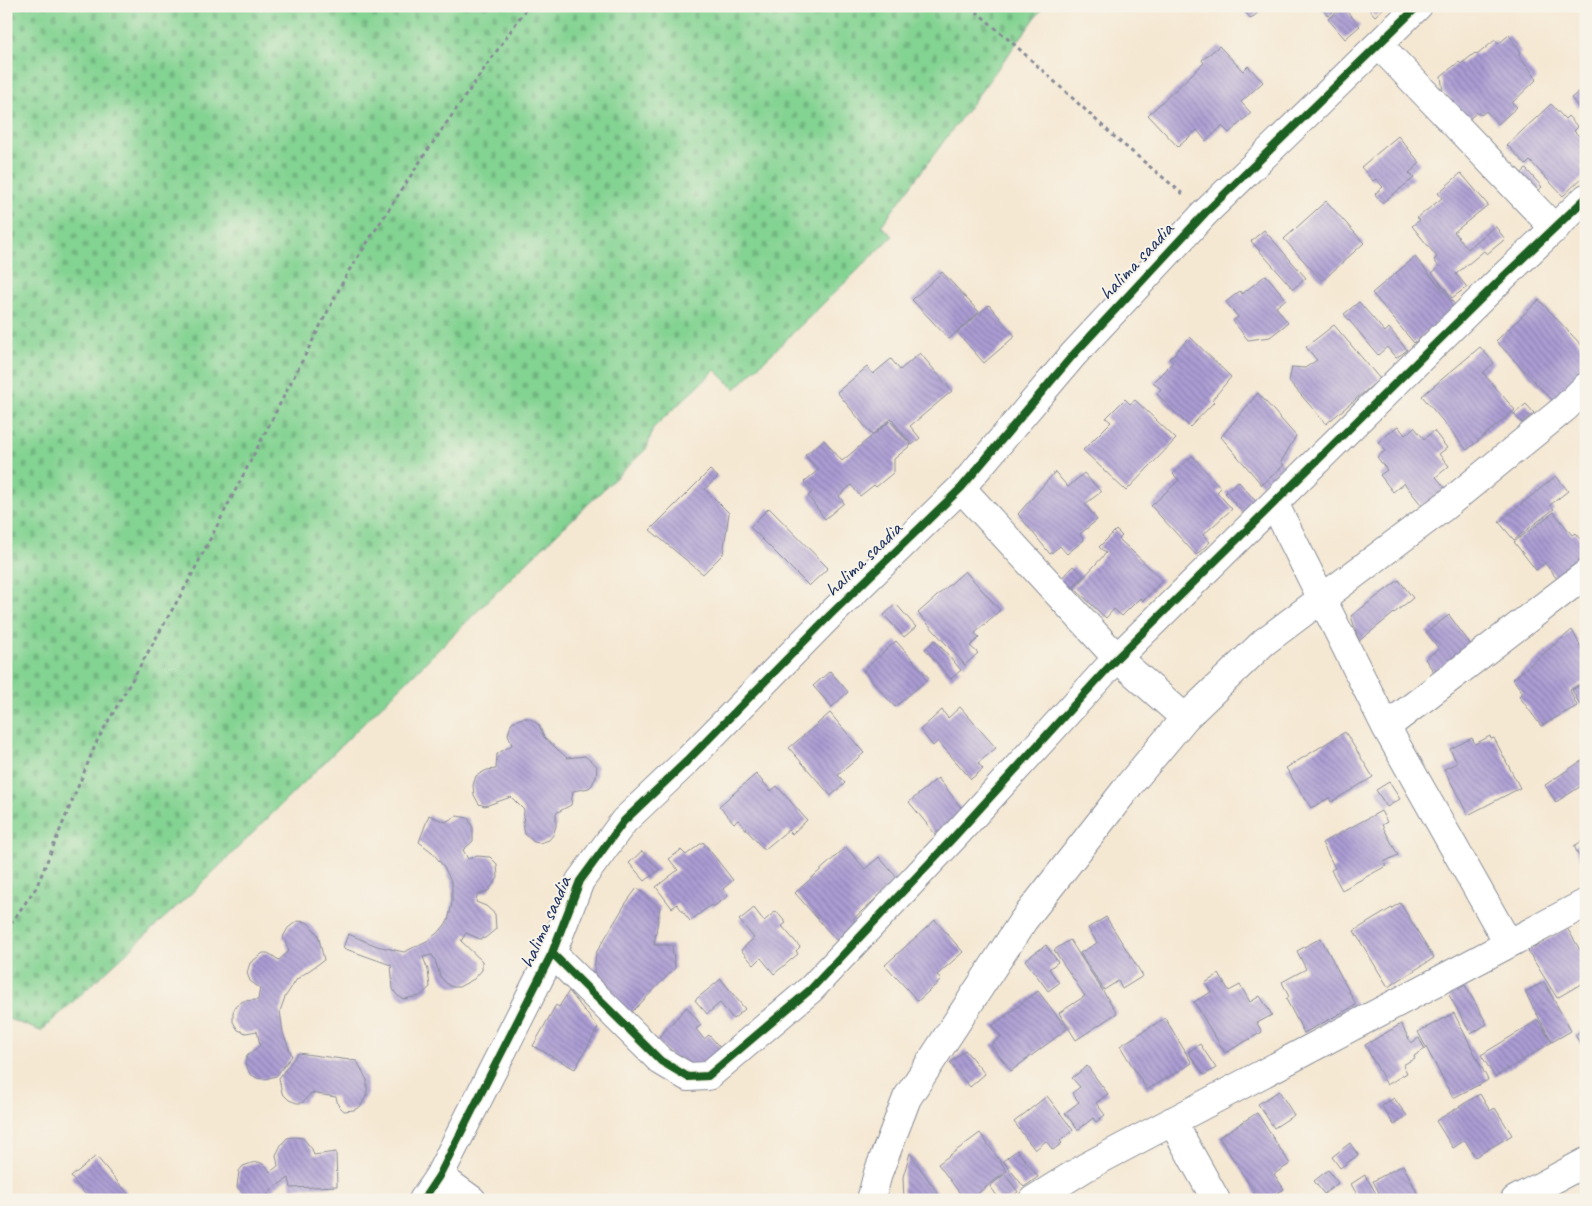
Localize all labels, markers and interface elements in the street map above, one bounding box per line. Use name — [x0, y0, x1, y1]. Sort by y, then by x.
street label: halima saadia — [1093, 215, 1180, 306]
street label: halima saadia — [819, 514, 909, 602]
street label: halima saadia — [513, 870, 578, 972]

